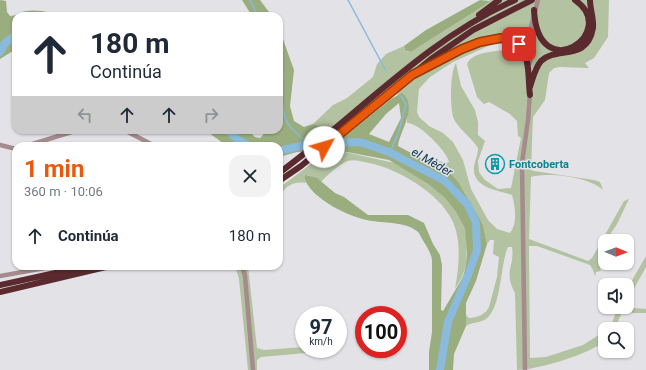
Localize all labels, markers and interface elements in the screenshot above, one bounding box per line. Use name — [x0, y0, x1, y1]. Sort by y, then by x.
text: 180 m — [90, 27, 169, 60]
pin — [502, 27, 536, 61]
icon: ahead — [24, 28, 76, 80]
icon: arrive — [508, 33, 530, 55]
text: Continúa — [90, 61, 162, 82]
icon: left — [74, 104, 96, 126]
icon: ahead — [116, 104, 138, 126]
icon: ahead — [158, 104, 180, 126]
icon: right — [200, 104, 222, 126]
position arrow — [303, 126, 345, 168]
water label: el Mèder — [409, 145, 456, 180]
building icon: Fontcoberta — [484, 153, 506, 175]
text: 1 min — [24, 155, 84, 183]
button: close — [229, 155, 271, 197]
place label: Fontcoberta — [509, 158, 569, 171]
text: 360 m · 10:06 — [24, 184, 103, 199]
icon: ahead — [24, 225, 46, 247]
text: Continúa — [58, 227, 119, 245]
text: 180 m — [229, 227, 271, 245]
north arrow — [598, 234, 634, 270]
map controls — [598, 234, 634, 358]
button: sound — [598, 278, 634, 314]
speed limit sign: 100 — [355, 306, 407, 358]
text: 97 — [310, 315, 332, 339]
button: search — [598, 322, 634, 358]
text: km/h — [309, 336, 333, 347]

